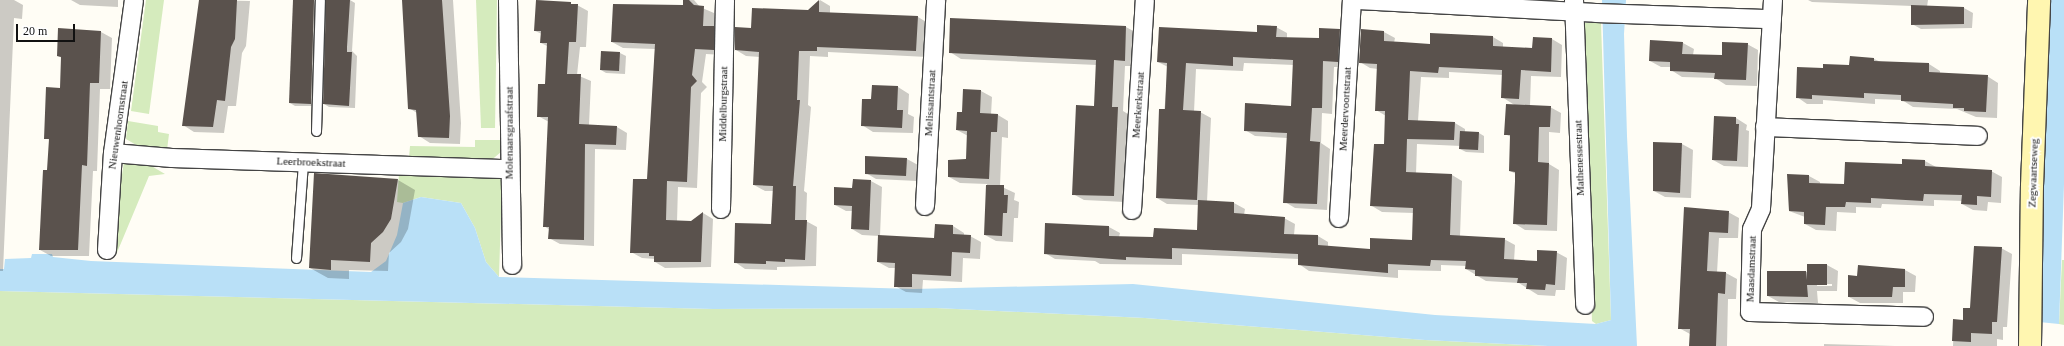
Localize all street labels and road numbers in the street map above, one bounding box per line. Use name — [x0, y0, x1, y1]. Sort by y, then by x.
street label: Middelburgstraat — [716, 66, 730, 142]
street label: Meerdervoortstraat — [1336, 67, 1354, 151]
street label: Melissantstraat — [922, 69, 938, 137]
street label: Meerkerkstraat — [1129, 71, 1147, 139]
street label: Nieuwenhoornstraat — [105, 80, 131, 170]
street label: Molenaarsgraafstraat — [502, 87, 516, 179]
street label: Mathenessestraat — [1571, 120, 1587, 196]
street label: Zegwaartseweg — [2025, 138, 2041, 208]
street label: Leerbroekstraat — [276, 154, 346, 170]
street label: Maasdamstraat — [1743, 235, 1759, 303]

